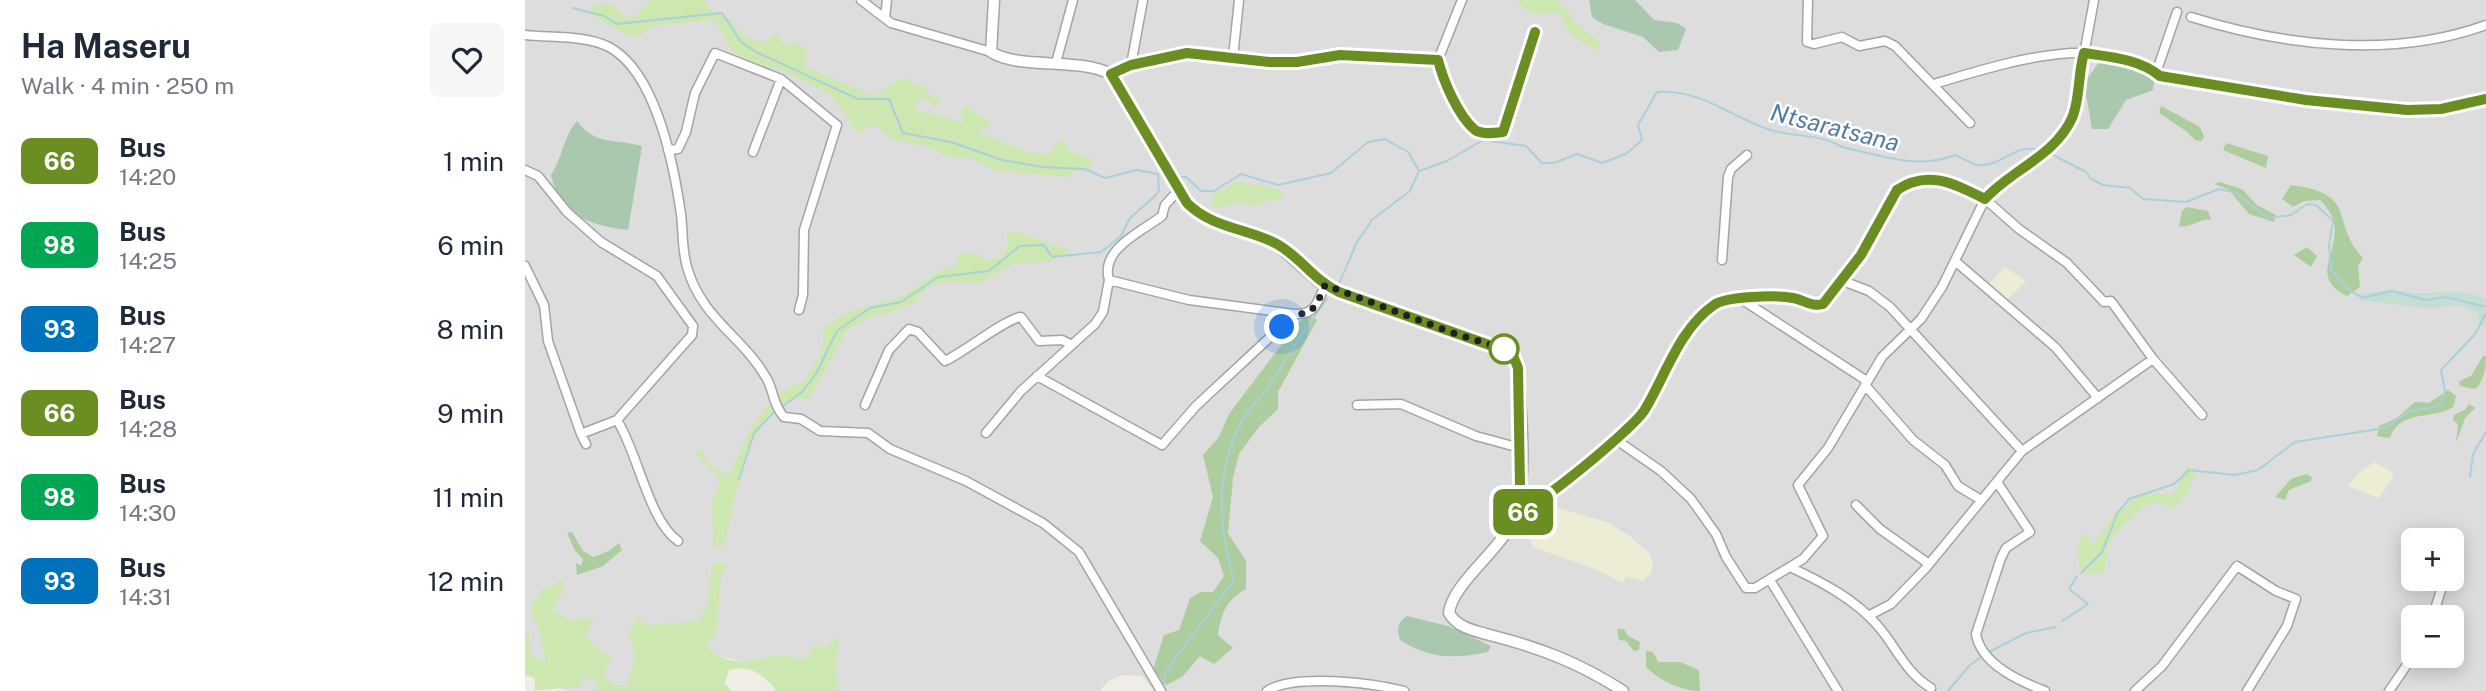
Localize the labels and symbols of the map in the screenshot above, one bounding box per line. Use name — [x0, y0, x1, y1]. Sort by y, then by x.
water label: Ntsaratsana — [1768, 98, 1902, 156]
your location — [1264, 309, 1299, 344]
unlabelled marker — [1489, 334, 1519, 364]
line badge: 66 — [1492, 489, 1555, 535]

